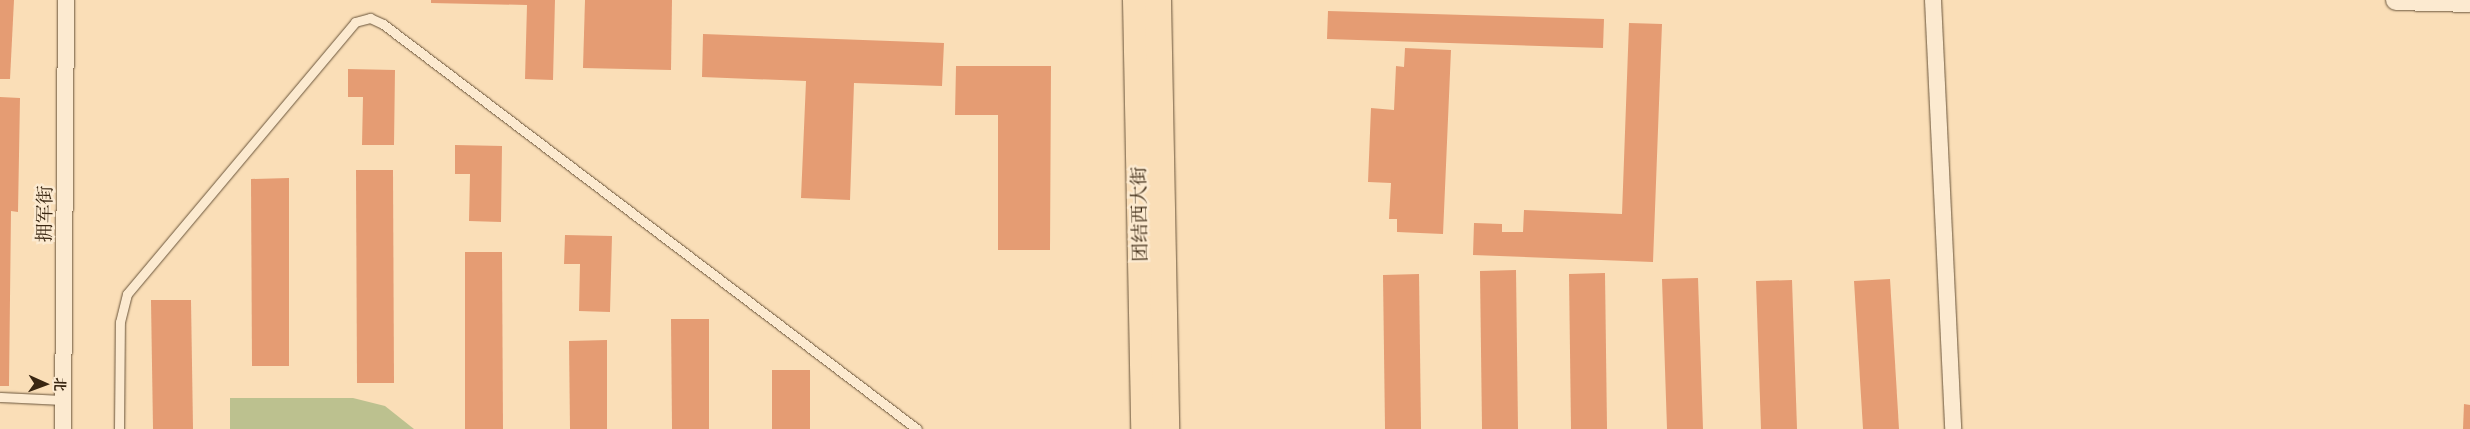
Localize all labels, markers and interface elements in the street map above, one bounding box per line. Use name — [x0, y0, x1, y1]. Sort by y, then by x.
street label: 团结西大街 — [1128, 166, 1152, 262]
street label: 拥军街 — [33, 185, 57, 243]
north arrow — [20, 359, 70, 409]
text: 北 — [51, 377, 69, 392]

